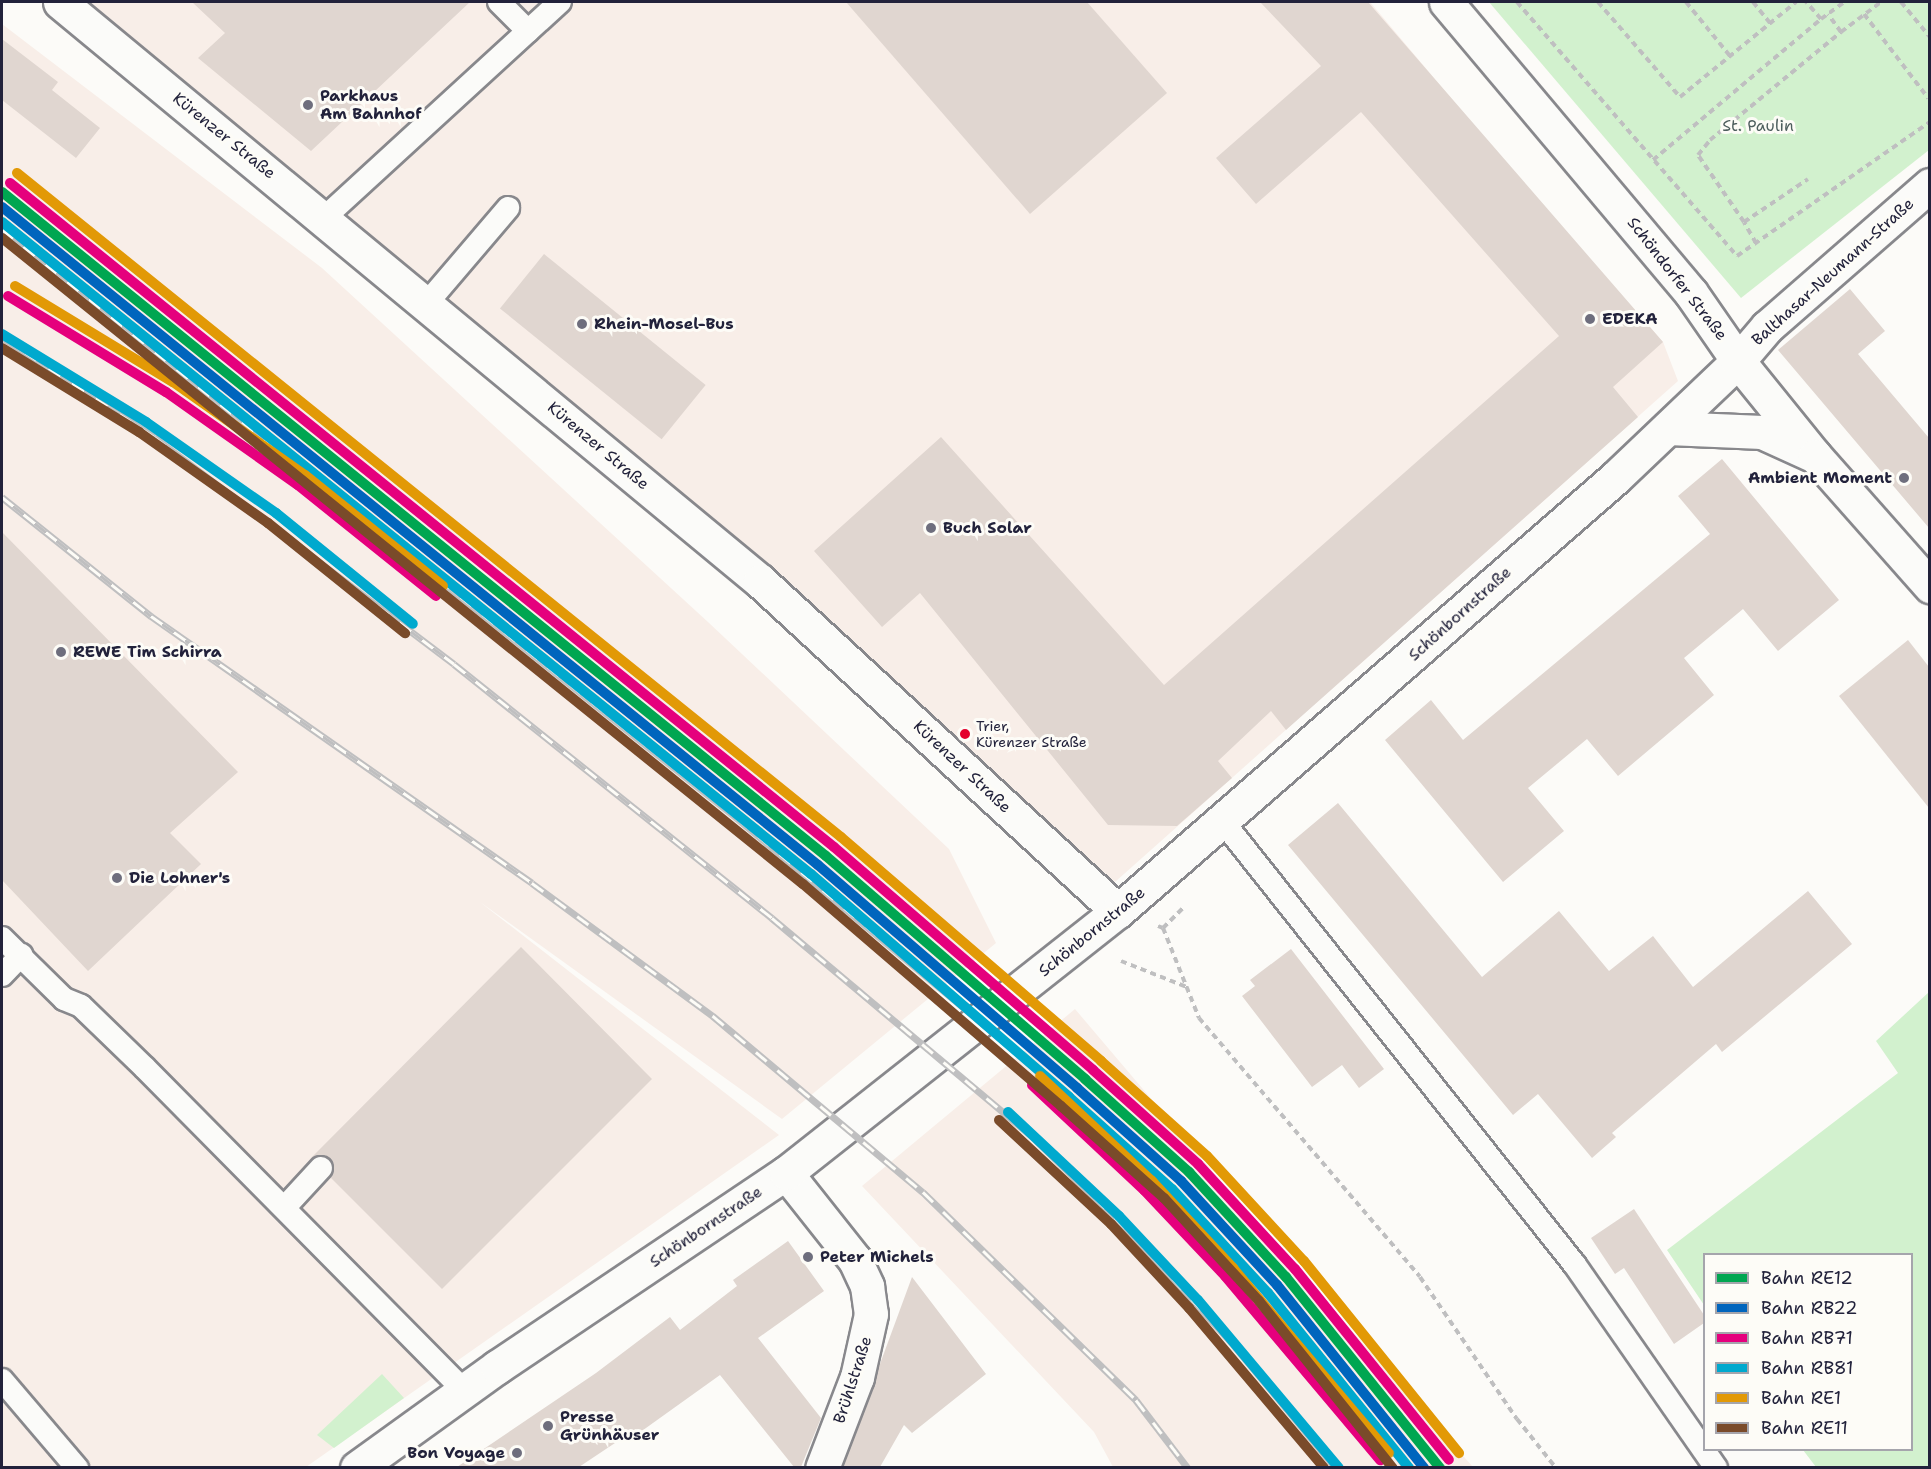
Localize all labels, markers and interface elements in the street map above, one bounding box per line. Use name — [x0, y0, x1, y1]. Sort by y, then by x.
place label: Parkhaus Am Bahnhof — [320, 86, 422, 124]
street label: Kürenzer Straße — [169, 89, 279, 183]
marker: Parkhaus Am Bahnhof — [301, 98, 315, 112]
park label: St. Paulin — [1722, 116, 1794, 136]
street label: Balthasar-Neumann-Straße — [1748, 194, 1918, 350]
street label: Schöndorfer Straße — [1623, 214, 1731, 344]
place label: EDEKA — [1602, 309, 1657, 329]
marker: EDEKA — [1583, 312, 1597, 326]
place label: Rhein-Mosel-Bus — [594, 314, 734, 334]
marker: Rhein-Mosel-Bus — [575, 317, 589, 331]
street label: Kürenzer Straße — [543, 398, 653, 494]
place label: Ambient Moment — [1748, 468, 1892, 488]
marker: Ambient Moment — [1897, 471, 1911, 485]
place label: Buch Solar — [943, 518, 1032, 538]
marker: Buch Solar — [924, 521, 938, 535]
street label: Schönbornstraße — [1405, 563, 1515, 665]
place label: REWE Tim Schirra — [73, 642, 222, 662]
marker: REWE Tim Schirra — [54, 645, 68, 659]
street label: Kürenzer Straße — [909, 717, 1015, 817]
place label: Trier, Kürenzer Straße — [976, 718, 1087, 750]
marker: Trier, Kürenzer Straße — [959, 728, 971, 740]
place label: Die Lohner's — [129, 868, 230, 888]
marker: Die Lohner's — [110, 871, 124, 885]
street label: Schönbornstraße — [1035, 883, 1149, 981]
street label: Schönbornstraße — [646, 1182, 766, 1272]
place label: Peter Michels — [820, 1247, 934, 1267]
marker: Peter Michels — [801, 1250, 815, 1264]
legend — [1703, 1253, 1913, 1451]
text: Bahn RE12 — [1761, 1266, 1853, 1290]
text: Bahn RB22 — [1761, 1296, 1858, 1320]
text: Bahn RB71 — [1761, 1326, 1853, 1350]
street label: Brühlstraße — [830, 1334, 876, 1426]
text: Bahn RB81 — [1761, 1356, 1853, 1380]
text: Bahn RE1 — [1761, 1386, 1841, 1410]
place label: Presse Grünhäuser — [560, 1407, 659, 1445]
text: Bahn RE11 — [1761, 1416, 1848, 1440]
marker: Presse Grünhäuser — [541, 1419, 555, 1433]
place label: Bon Voyage — [407, 1443, 505, 1463]
marker: Bon Voyage — [510, 1446, 524, 1460]

